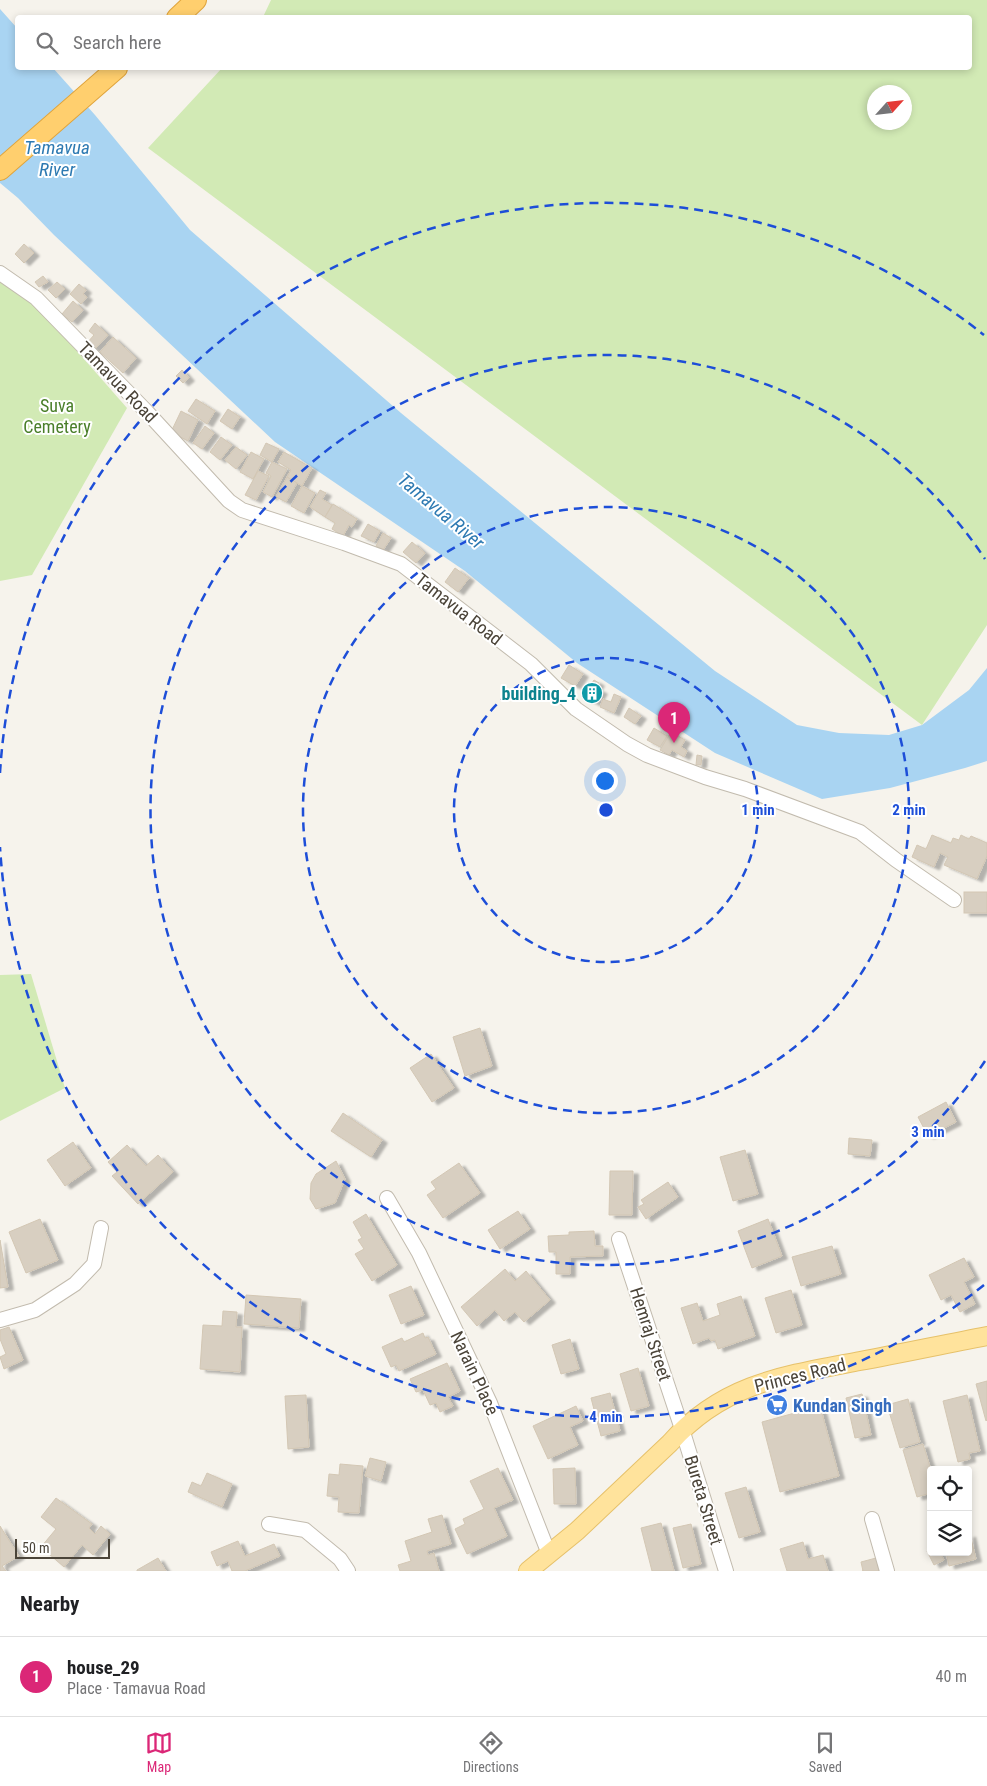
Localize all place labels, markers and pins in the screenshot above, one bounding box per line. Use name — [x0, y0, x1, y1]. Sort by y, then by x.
building icon: building_4 — [580, 681, 604, 705]
place label: building_4 — [501, 683, 576, 704]
pin: 1 — [658, 702, 690, 743]
centre of rings — [597, 801, 615, 819]
supermarket icon: Kundan Singh — [765, 1393, 789, 1417]
place label: Kundan Singh — [793, 1395, 892, 1416]

